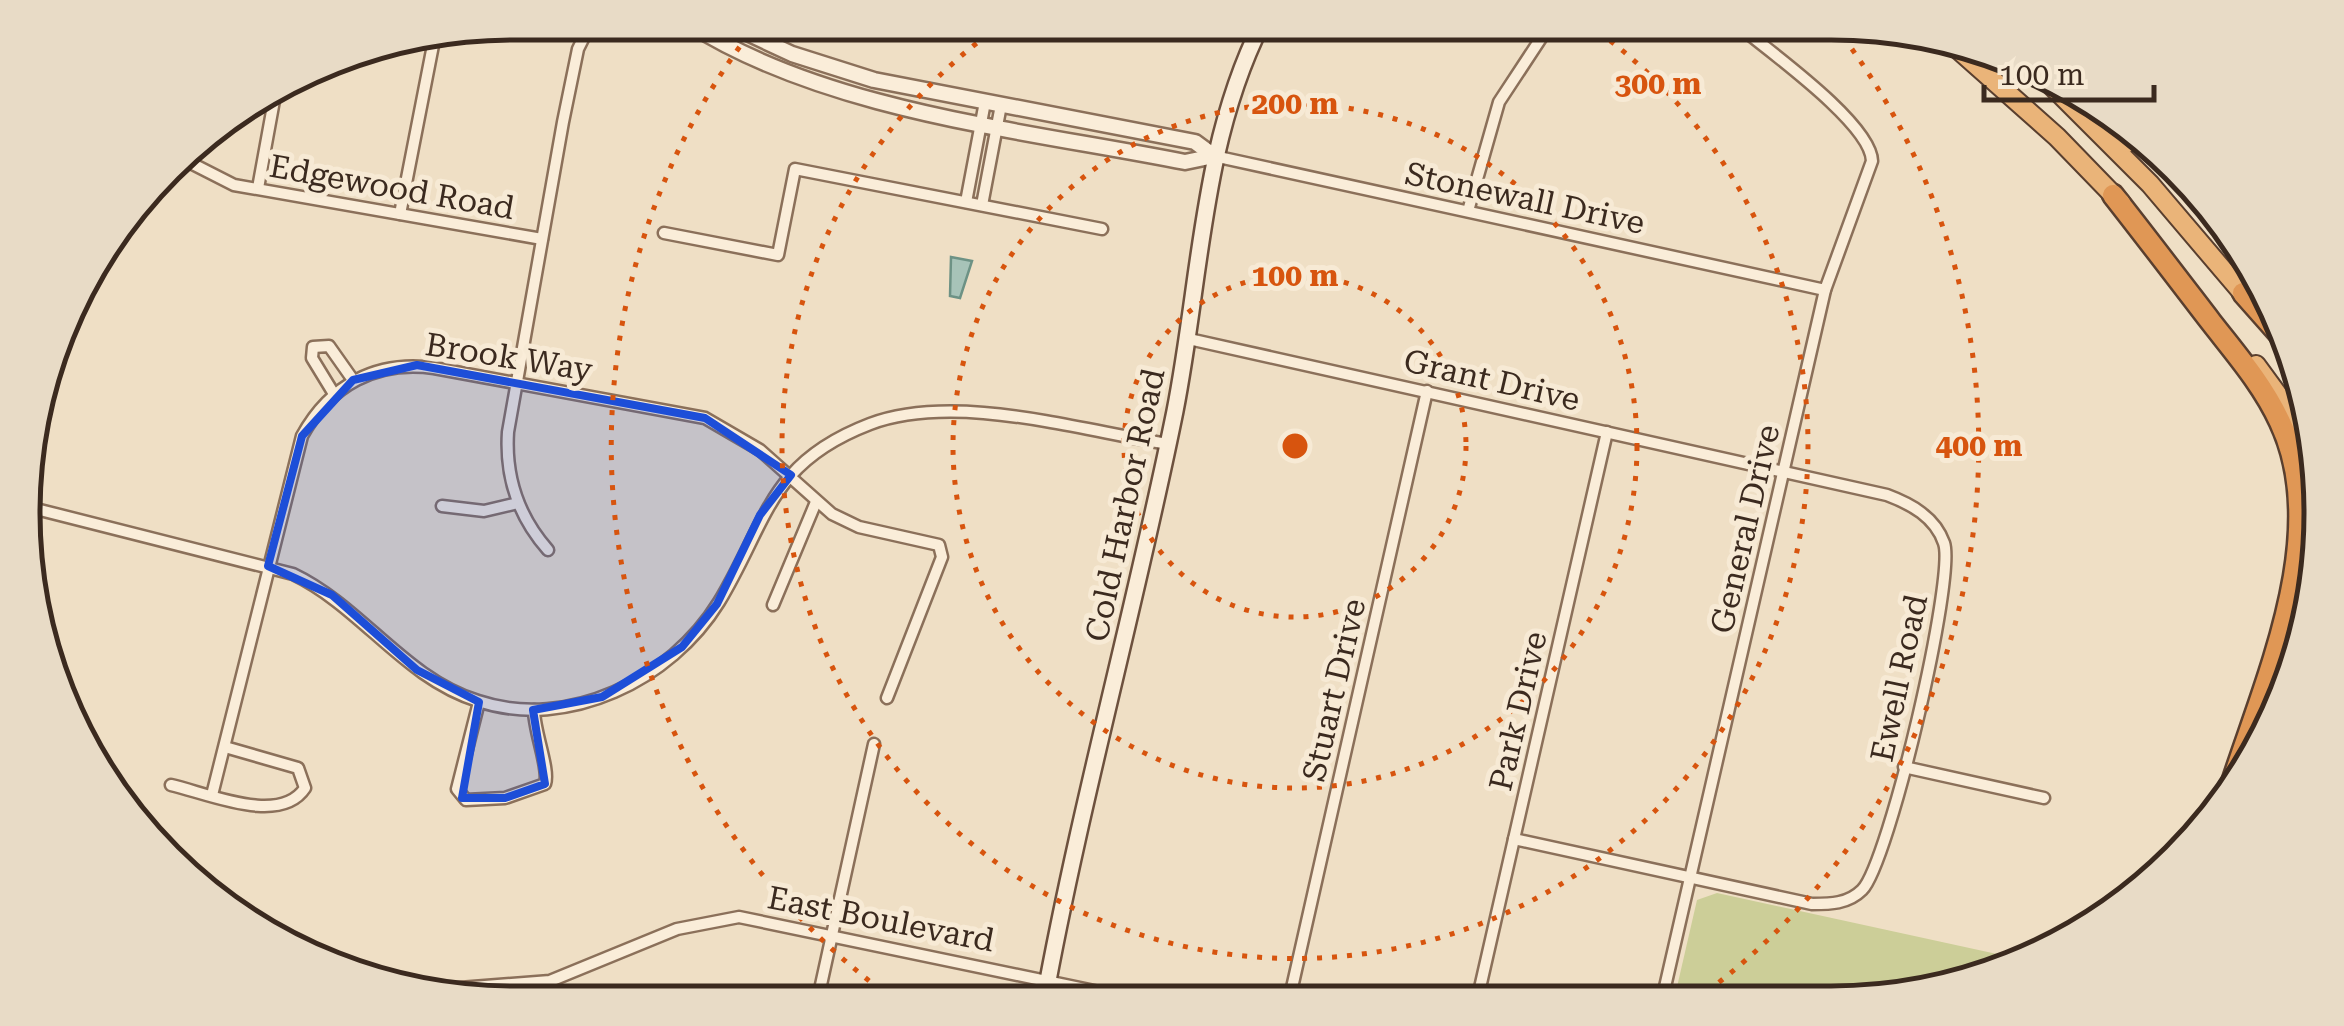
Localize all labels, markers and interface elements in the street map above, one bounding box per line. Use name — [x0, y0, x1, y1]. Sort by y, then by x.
scale bar — [1984, 40, 2154, 102]
text: 100 m — [1999, 57, 2084, 92]
text: 300 m — [1615, 66, 1702, 101]
text: 200 m — [1252, 86, 1339, 121]
street label: Edgewood Road — [266, 147, 518, 227]
street label: Stonewall Drive — [1402, 154, 1648, 242]
text: 100 m — [1252, 258, 1339, 293]
street label: Brook Way — [423, 325, 595, 389]
street label: Grant Drive — [1400, 341, 1584, 419]
street label: Cold Harbor Road — [1077, 365, 1173, 645]
street label: General Drive — [1703, 421, 1787, 637]
centre of rings — [1277, 428, 1313, 464]
text: 400 m — [1936, 428, 2023, 463]
street label: Ewell Road — [1863, 591, 1935, 765]
street label: Stuart Drive — [1295, 595, 1373, 785]
street label: Park Drive — [1481, 628, 1555, 794]
street label: East Boulevard — [764, 878, 998, 960]

